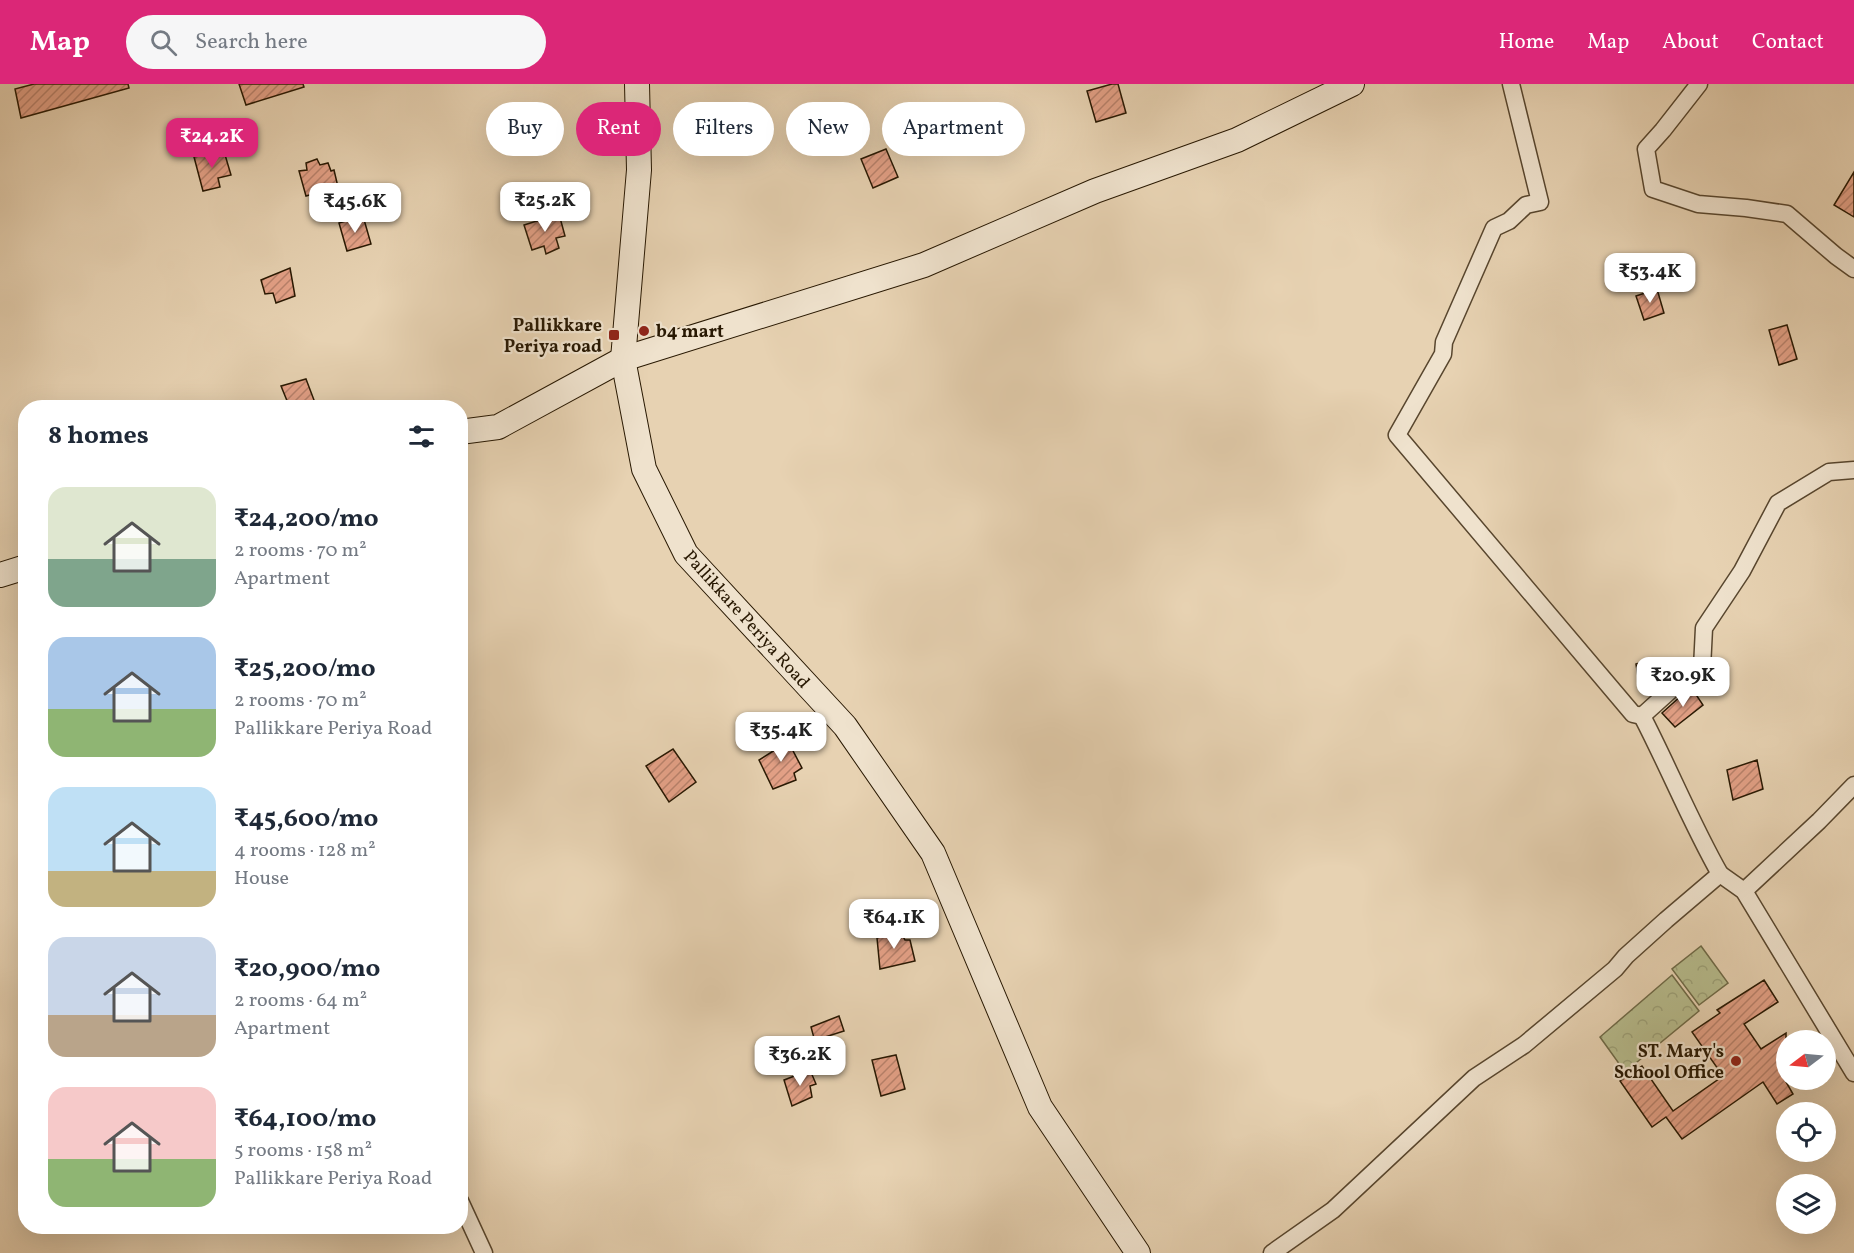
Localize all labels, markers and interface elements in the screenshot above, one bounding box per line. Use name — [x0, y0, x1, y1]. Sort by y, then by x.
search box — [126, 15, 546, 69]
text: Map — [30, 23, 90, 62]
icon: search — [147, 26, 180, 59]
text: Search here — [195, 27, 308, 58]
text: Home — [1499, 28, 1554, 57]
text: Map — [1587, 28, 1629, 57]
text: About — [1662, 28, 1719, 57]
text: Contact — [1752, 28, 1824, 57]
chip: Buy — [486, 102, 564, 156]
chip: Rent — [576, 102, 661, 156]
chip: Filters — [673, 102, 774, 156]
chip: New — [786, 102, 870, 156]
chip: Apartment — [882, 102, 1025, 156]
pin: ₹24.2K — [163, 118, 261, 169]
text: ₹24.2K — [180, 123, 244, 151]
pin: ₹25.2K — [496, 182, 594, 233]
pin: ₹45.6K — [306, 183, 404, 234]
text: ₹25.2K — [514, 187, 576, 215]
text: ₹45.6K — [323, 188, 387, 216]
pin: ₹53.4K — [1601, 253, 1699, 304]
text: ₹53.4K — [1618, 258, 1682, 286]
place label: Pallikkare Periya road — [504, 314, 602, 360]
place label: b4 mart — [656, 320, 724, 345]
marker: b4 mart — [637, 324, 651, 338]
marker: Pallikkare Periya road — [607, 328, 621, 342]
text: 8 homes — [48, 418, 149, 454]
icon: filters — [405, 420, 438, 453]
text: ₹24,200/mo — [234, 501, 379, 537]
icon: home — [96, 511, 168, 583]
text: 2 rooms · 70 m² — [234, 537, 367, 565]
street label: Pallikkare Periya Road — [677, 545, 815, 695]
text: Apartment — [234, 565, 330, 593]
text: ₹25,200/mo — [234, 651, 376, 687]
pin: ₹20.9K — [1634, 657, 1732, 708]
icon: home — [96, 661, 168, 733]
text: ₹20.9K — [1651, 662, 1715, 690]
text: 2 rooms · 70 m² — [234, 687, 367, 715]
pin: ₹35.4K — [732, 712, 830, 763]
text: Pallikkare Periya Road — [234, 715, 432, 743]
text: ₹35.4K — [749, 717, 813, 745]
text: ₹45,600/mo — [234, 801, 378, 837]
icon: home — [96, 811, 168, 883]
text: 4 rooms · 128 m² — [234, 837, 376, 865]
text: House — [234, 865, 289, 893]
pin: ₹64.1K — [845, 899, 943, 950]
text: ₹64.1K — [863, 904, 925, 932]
text: ₹20,900/mo — [234, 951, 380, 987]
icon: home — [96, 961, 168, 1033]
text: 2 rooms · 64 m² — [234, 987, 367, 1015]
text: Apartment — [234, 1015, 330, 1043]
north arrow — [1776, 1030, 1836, 1090]
map controls — [1776, 1030, 1836, 1234]
pin: ₹36.2K — [751, 1036, 849, 1087]
place label: ST. Mary's School Office — [1614, 1040, 1724, 1086]
text: ₹36.2K — [769, 1041, 831, 1069]
marker: ST. Mary's School Office — [1729, 1054, 1743, 1068]
text: ₹64,100/mo — [234, 1101, 376, 1137]
button: locate — [1776, 1102, 1836, 1162]
icon: home — [96, 1111, 168, 1183]
text: 5 rooms · 158 m² — [234, 1137, 372, 1165]
text: Pallikkare Periya Road — [234, 1165, 432, 1193]
button: layers — [1776, 1174, 1836, 1234]

